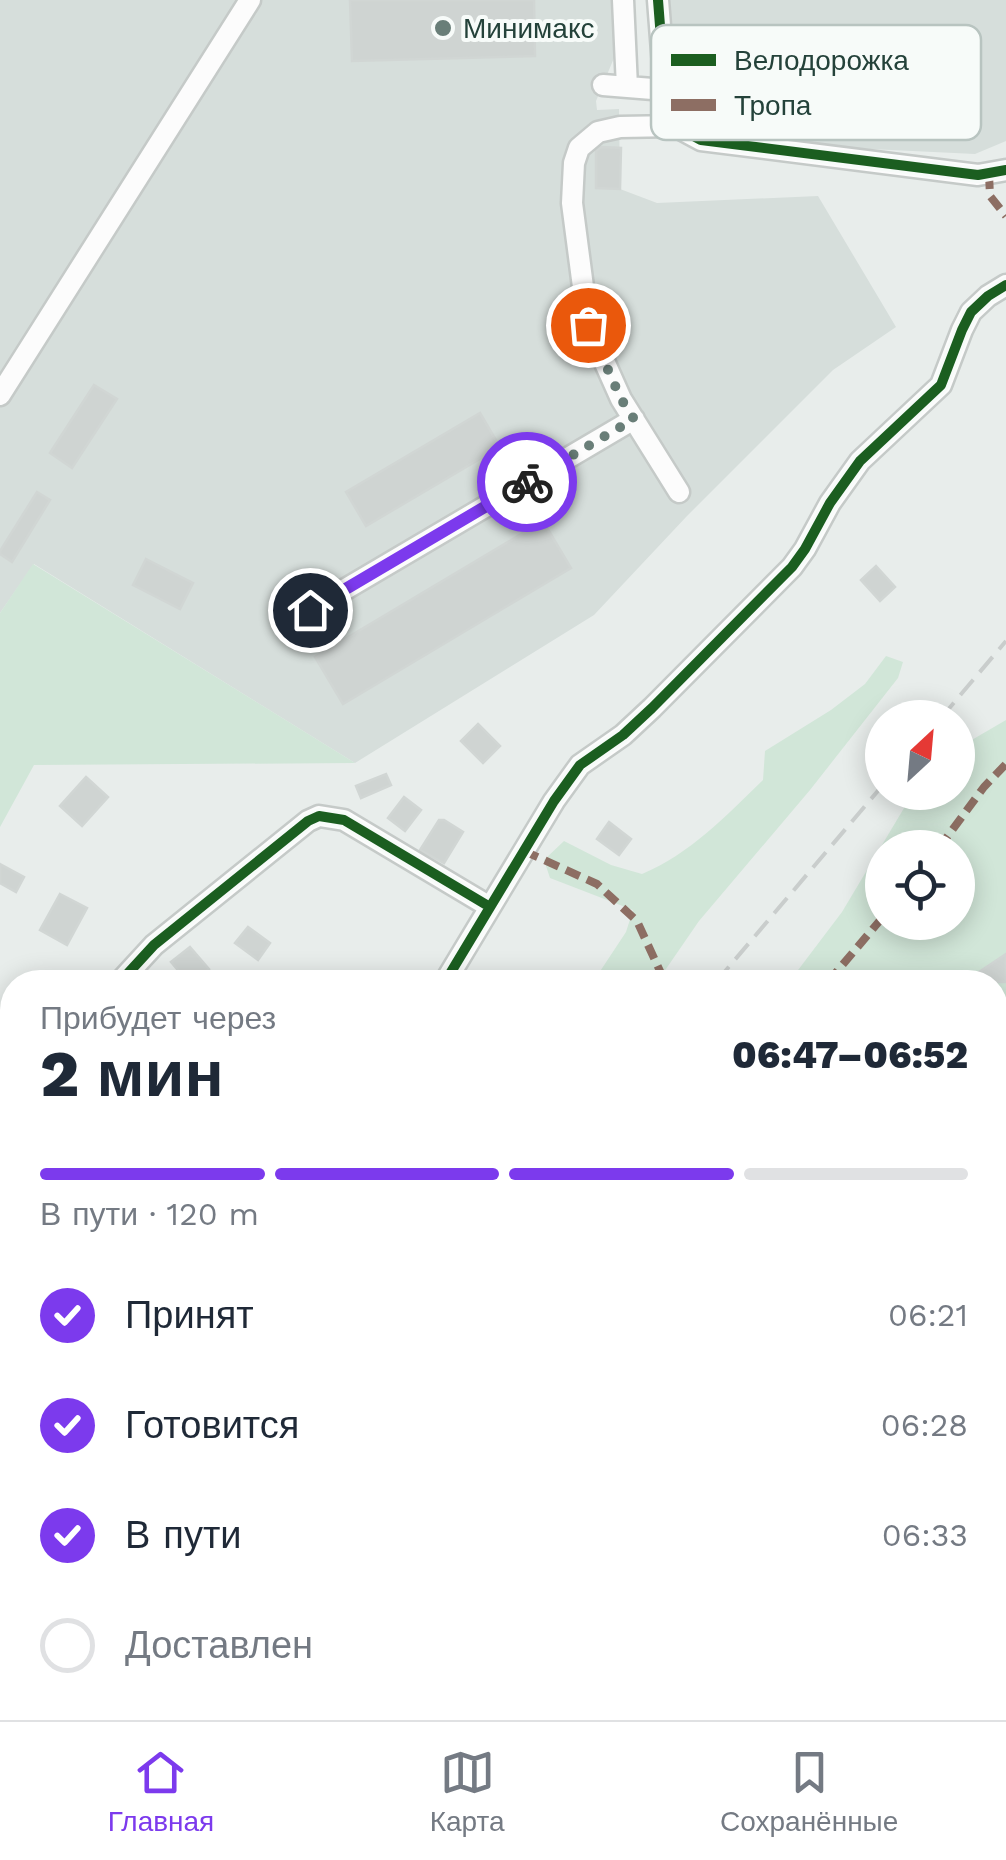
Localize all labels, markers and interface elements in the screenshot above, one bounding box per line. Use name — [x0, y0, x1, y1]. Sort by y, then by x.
place label: Минимакс — [463, 12, 594, 45]
marker: Минимакс — [432, 17, 454, 39]
legend — [651, 25, 981, 140]
text: Велодорожка — [734, 44, 909, 77]
text: Тропа — [734, 89, 812, 122]
pin — [546, 283, 631, 368]
icon: bag — [561, 298, 616, 353]
courier — [477, 432, 577, 532]
icon: bike — [500, 455, 555, 510]
pin — [268, 568, 353, 653]
icon: home — [283, 583, 338, 638]
north arrow — [865, 700, 975, 810]
map controls — [865, 700, 975, 940]
button: locate — [865, 830, 975, 940]
text: Прибудет через — [40, 999, 276, 1037]
text: 06:47–06:52 — [732, 1033, 968, 1077]
text: 2 мин — [40, 1036, 224, 1112]
text: В пути · 120 m — [40, 1195, 259, 1233]
icon: check — [40, 1288, 95, 1343]
text: Принят — [125, 1293, 254, 1337]
text: 06:21 — [888, 1296, 968, 1334]
icon: check — [40, 1398, 95, 1453]
text: Готовится — [125, 1403, 299, 1447]
text: 06:28 — [881, 1406, 968, 1444]
icon: check — [40, 1508, 95, 1563]
text: В пути — [125, 1513, 242, 1557]
text: 06:33 — [882, 1516, 968, 1554]
text: Доставлен — [125, 1623, 313, 1667]
tab: Главная — [108, 1745, 214, 1838]
tab: Карта — [430, 1745, 505, 1838]
tab: Сохранённые — [720, 1745, 898, 1838]

